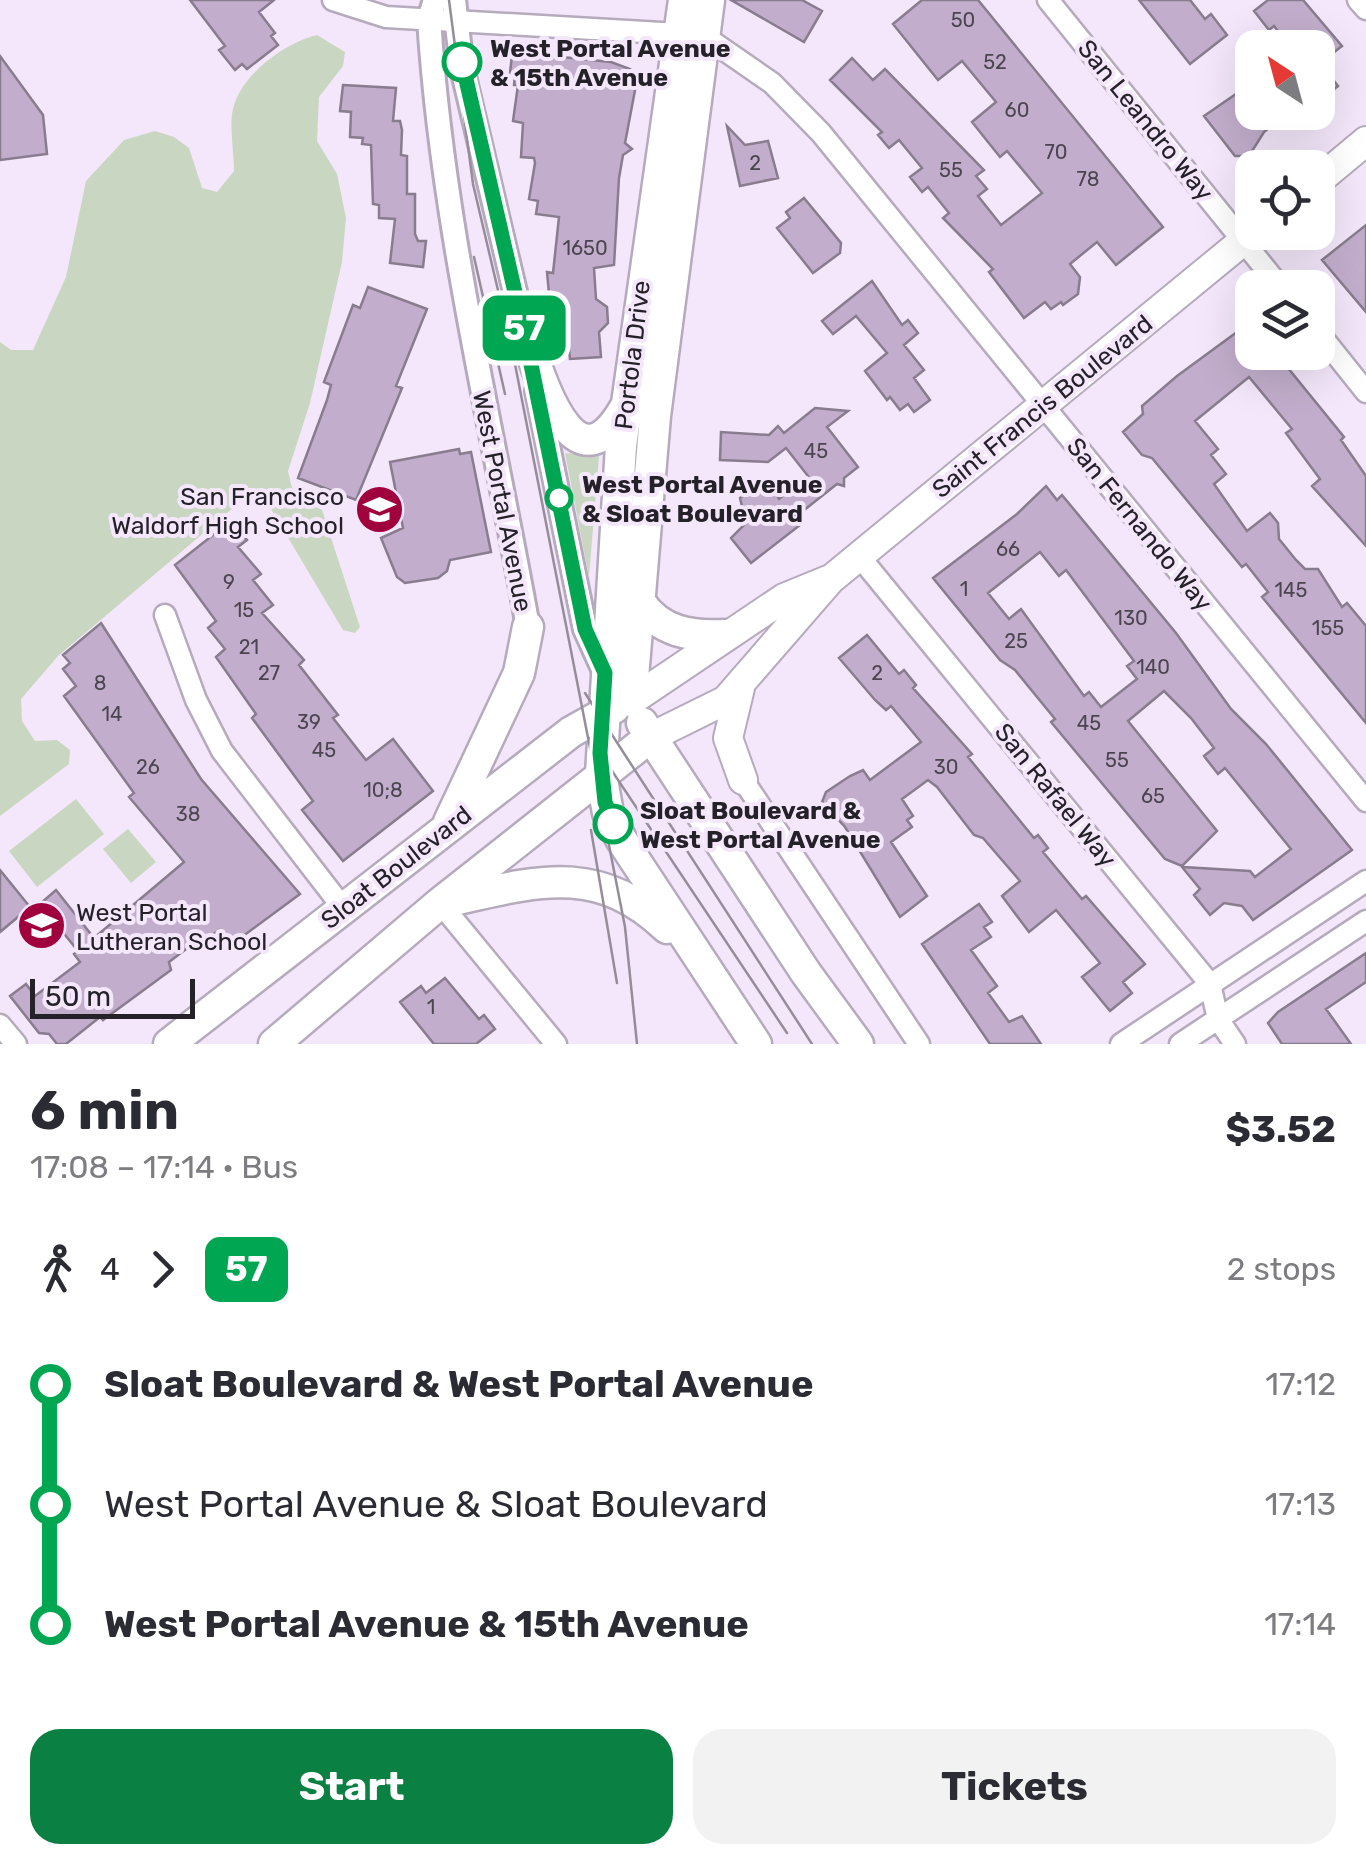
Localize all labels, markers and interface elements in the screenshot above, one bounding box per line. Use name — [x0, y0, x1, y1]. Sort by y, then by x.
house number: 50 — [951, 8, 975, 32]
north arrow — [1235, 30, 1335, 130]
map controls — [1235, 30, 1335, 370]
place label: West Portal Avenue & 15th Avenue — [490, 34, 731, 92]
street label: San Leandro Way — [1072, 34, 1219, 207]
marker: West Portal Avenue & 15th Avenue — [443, 43, 481, 81]
house number: 52 — [983, 50, 1007, 74]
house number: 60 — [1005, 98, 1029, 122]
house number: 70 — [1045, 140, 1067, 164]
button: locate — [1235, 150, 1335, 250]
house number: 2 — [749, 151, 761, 175]
house number: 55 — [939, 158, 963, 182]
house number: 78 — [1077, 167, 1099, 191]
house number: 1650 — [562, 236, 608, 260]
button: layers — [1235, 270, 1335, 370]
street label: Portola Drive — [609, 279, 656, 431]
line badge: 57 — [479, 296, 569, 360]
text: 57 — [503, 307, 545, 349]
street label: Saint Francis Boulevard — [927, 309, 1158, 504]
street label: West Portal Avenue — [467, 388, 538, 614]
street label: San Fernando Way — [1061, 432, 1218, 617]
house number: 45 — [804, 439, 828, 463]
place label: West Portal Avenue & Sloat Boulevard — [582, 470, 823, 528]
place label: San Francisco Waldorf High School — [111, 482, 344, 540]
school or university icon: San Francisco Waldorf High School — [353, 484, 405, 536]
marker: West Portal Avenue & Sloat Boulevard — [546, 485, 572, 511]
house number: 66 — [996, 537, 1020, 561]
house number: 9 — [223, 570, 235, 594]
house number: 1 — [960, 577, 968, 601]
house number: 145 — [1275, 578, 1307, 602]
house number: 15 — [234, 598, 254, 622]
house number: 130 — [1114, 606, 1148, 630]
house number: 155 — [1312, 616, 1344, 640]
house number: 25 — [1004, 629, 1028, 653]
house number: 21 — [239, 635, 259, 659]
house number: 140 — [1136, 655, 1170, 679]
house number: 27 — [258, 661, 280, 685]
house number: 2 — [871, 661, 883, 685]
house number: 8 — [94, 671, 106, 695]
house number: 14 — [102, 702, 122, 726]
house number: 39 — [297, 710, 321, 734]
house number: 45 — [1077, 711, 1101, 735]
street label: San Rafael Way — [989, 718, 1123, 873]
house number: 45 — [312, 738, 336, 762]
house number: 55 — [1105, 748, 1129, 772]
house number: 26 — [136, 755, 160, 779]
house number: 30 — [934, 755, 958, 779]
house number: 10;8 — [363, 778, 403, 802]
house number: 65 — [1141, 784, 1165, 808]
place label: Sloat Boulevard & West Portal Avenue — [640, 796, 881, 854]
street label: Sloat Boulevard — [315, 800, 477, 935]
house number: 38 — [176, 802, 200, 826]
marker: Sloat Boulevard & West Portal Avenue — [594, 805, 632, 843]
place label: West Portal Lutheran School — [76, 898, 267, 956]
school or university icon: West Portal Lutheran School — [15, 900, 67, 952]
scale bar — [30, 974, 195, 1018]
text: 50 m — [45, 980, 111, 1013]
house number: 1 — [427, 995, 435, 1019]
text: 6 min — [30, 1078, 179, 1143]
text: $3.52 — [1226, 1106, 1336, 1152]
text: 17:08 – 17:14 · Bus — [30, 1148, 298, 1186]
icon: walk — [30, 1242, 85, 1297]
icon: forward — [135, 1242, 190, 1297]
text: 57 — [225, 1248, 268, 1290]
text: 4 — [100, 1250, 120, 1288]
text: 2 stops — [1227, 1250, 1336, 1288]
text: Sloat Boulevard & West Portal Avenue — [104, 1361, 814, 1407]
text: 17:12 — [1265, 1365, 1336, 1403]
text: West Portal Avenue & Sloat Boulevard — [104, 1481, 768, 1527]
text: 17:13 — [1265, 1485, 1336, 1523]
text: West Portal Avenue & 15th Avenue — [104, 1601, 749, 1647]
text: 17:14 — [1264, 1605, 1336, 1643]
button: Start — [30, 1729, 673, 1844]
button: Tickets — [693, 1729, 1336, 1844]

